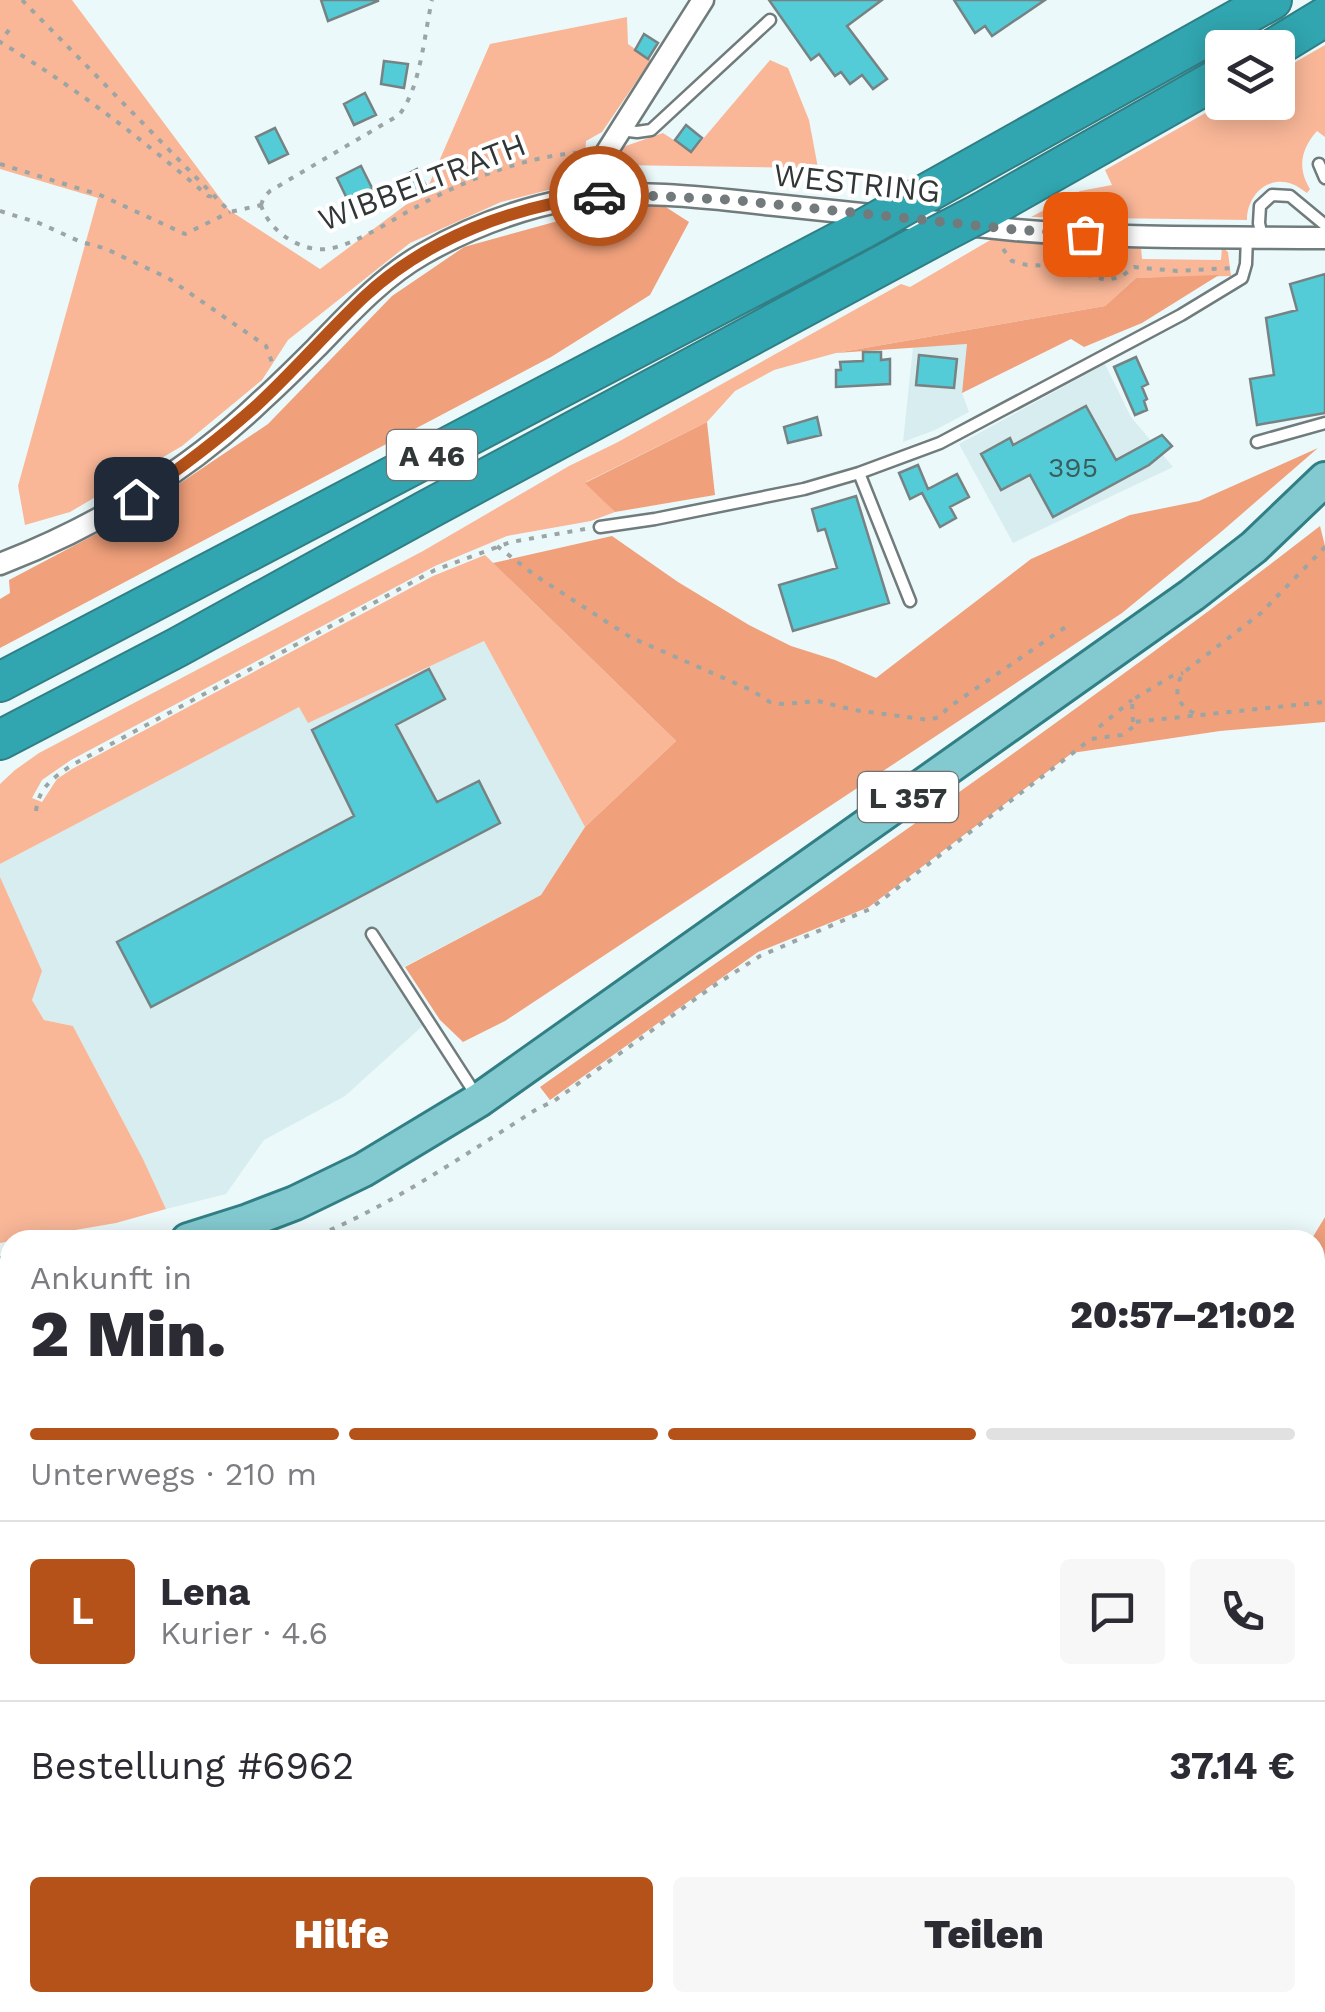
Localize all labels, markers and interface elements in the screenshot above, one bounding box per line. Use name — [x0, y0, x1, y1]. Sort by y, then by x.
map controls — [1205, 30, 1295, 120]
button: layers — [1205, 30, 1295, 120]
street label: WIBBELTRATH — [313, 125, 531, 239]
courier — [549, 146, 649, 246]
street label: WESTRING — [772, 155, 942, 211]
icon: car — [572, 169, 627, 224]
pin — [1043, 192, 1128, 277]
icon: bag — [1058, 207, 1113, 262]
road number: A 46 — [387, 430, 477, 480]
house number: 395 — [1048, 451, 1098, 484]
pin — [94, 457, 179, 542]
icon: home — [109, 472, 164, 527]
road number: L 357 — [858, 772, 958, 822]
text: Ankunft in — [30, 1259, 192, 1297]
text: 20:57–21:02 — [1070, 1293, 1295, 1337]
text: 2 Min. — [30, 1296, 226, 1372]
text: Unterwegs · 210 m — [30, 1455, 317, 1493]
button: chat — [1060, 1559, 1165, 1664]
button: phone — [1190, 1559, 1295, 1664]
text: Lena — [160, 1570, 250, 1614]
text: L — [71, 1589, 94, 1633]
text: Kurier · 4.6 — [160, 1614, 328, 1652]
text: Bestellung #6962 — [30, 1744, 354, 1788]
text: 37.14 € — [1169, 1744, 1295, 1788]
button: Hilfe — [30, 1877, 653, 1992]
button: Teilen — [673, 1877, 1295, 1992]

